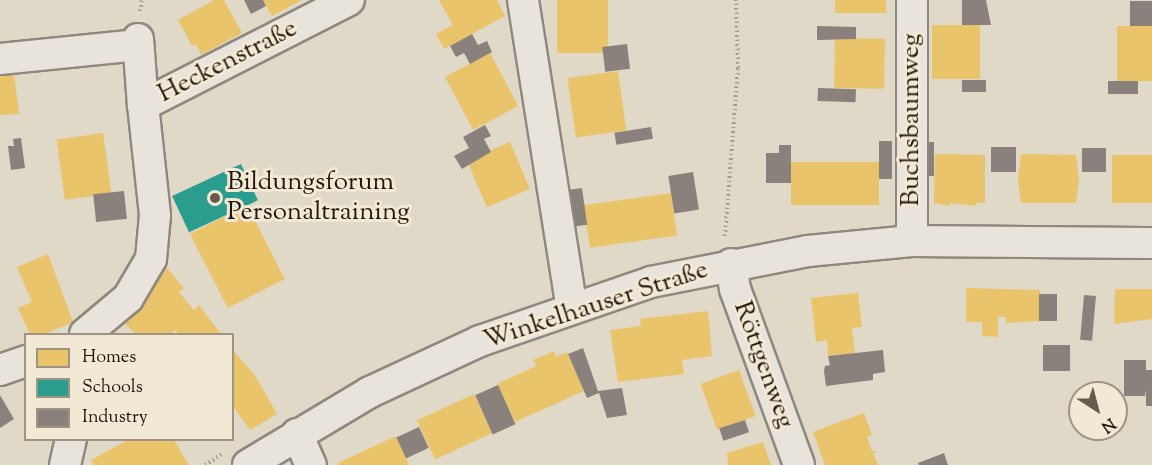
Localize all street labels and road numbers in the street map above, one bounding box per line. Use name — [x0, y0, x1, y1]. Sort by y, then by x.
street label: Heckenstraße — [153, 14, 303, 110]
street label: Buchsbaumweg — [896, 33, 928, 207]
street label: Winkelhauser Straße — [480, 255, 712, 357]
street label: Röttgenweg — [726, 297, 800, 433]

